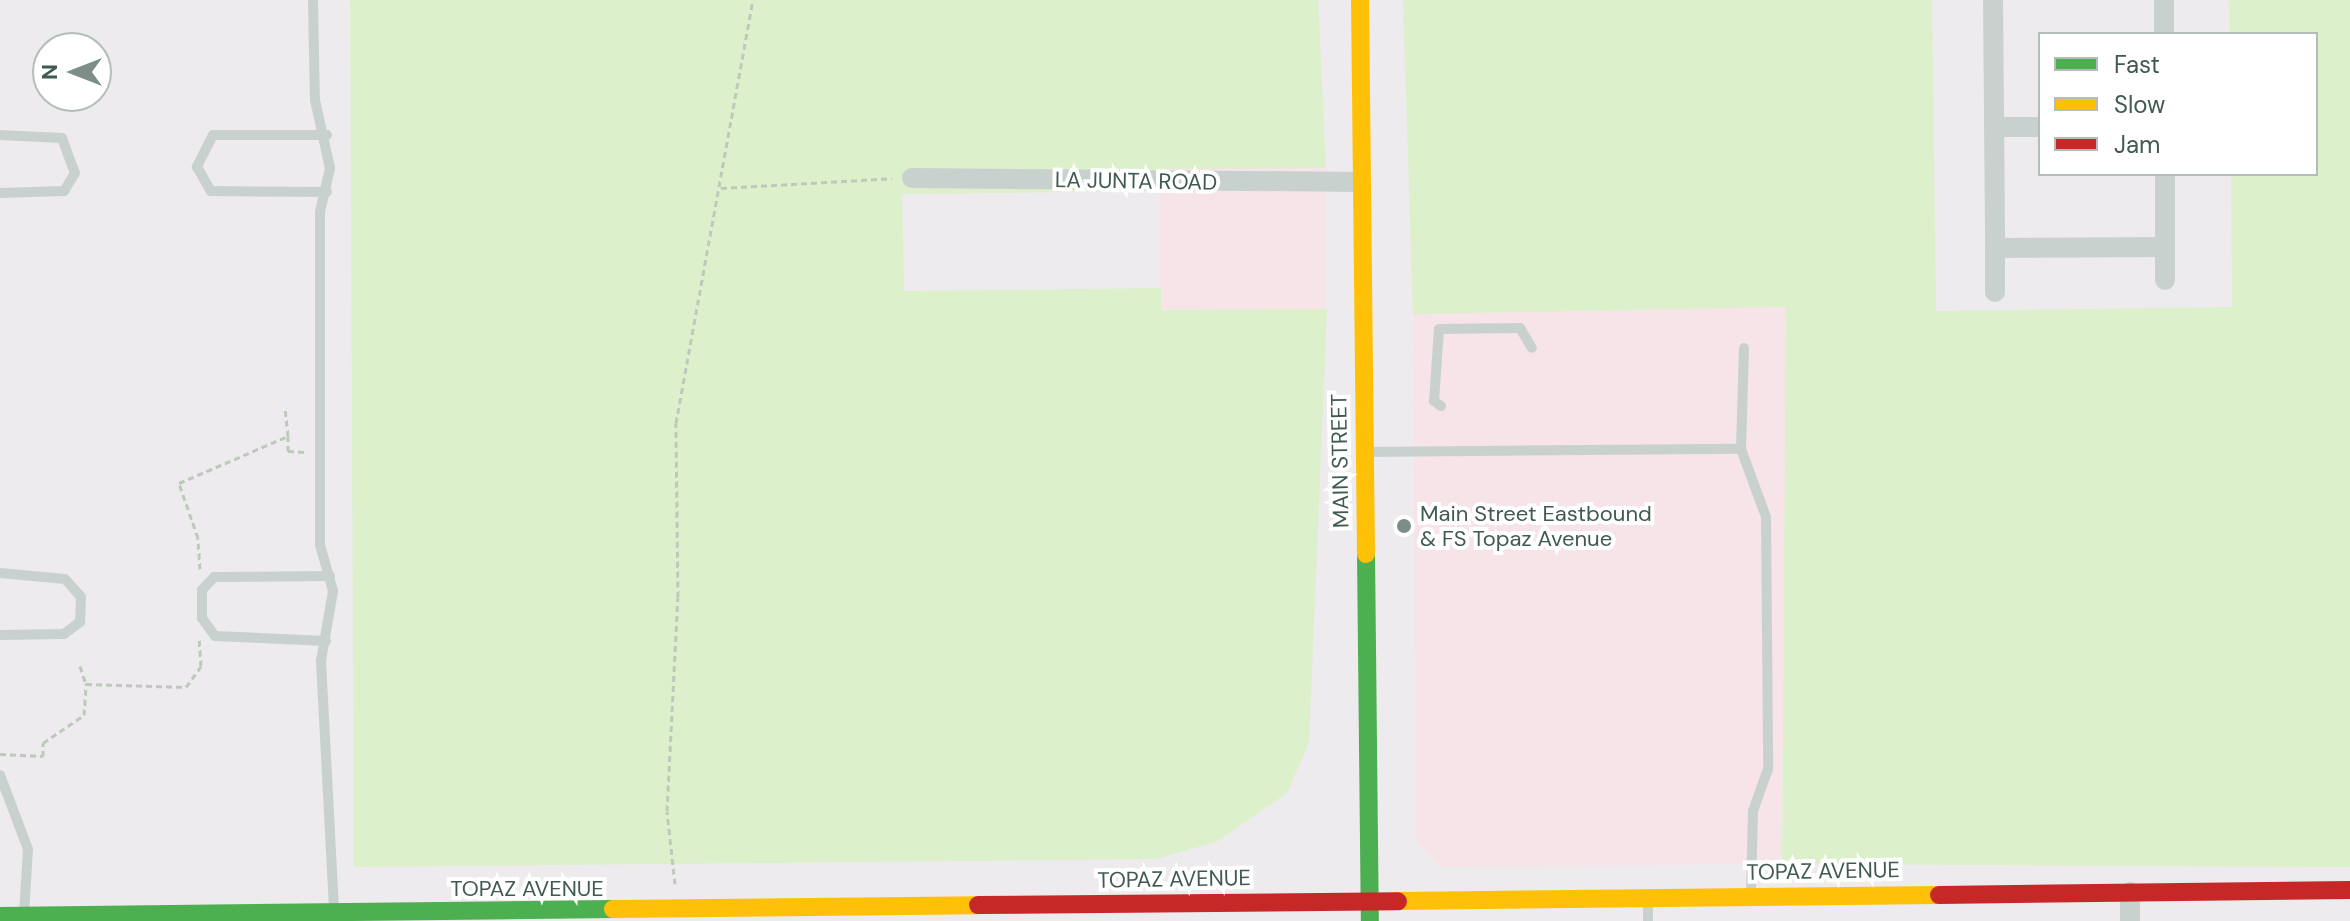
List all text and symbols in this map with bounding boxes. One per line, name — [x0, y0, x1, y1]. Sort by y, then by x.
north arrow — [32, 32, 112, 112]
legend — [2038, 32, 2318, 176]
text: Fast — [2114, 49, 2160, 80]
text: N — [35, 64, 64, 80]
text: Slow — [2114, 89, 2165, 120]
text: Jam — [2114, 129, 2160, 160]
street label: LA JUNTA ROAD — [1055, 166, 1217, 196]
street label: MAIN STREET — [1326, 394, 1354, 528]
place label: Main Street Eastbound & FS Topaz Avenue — [1420, 500, 1652, 552]
marker: Main Street Eastbound & FS Topaz Avenue — [1395, 517, 1413, 535]
street label: TOPAZ AVENUE — [1746, 856, 1900, 886]
street label: TOPAZ AVENUE — [1097, 864, 1251, 894]
street label: TOPAZ AVENUE — [450, 876, 604, 902]

